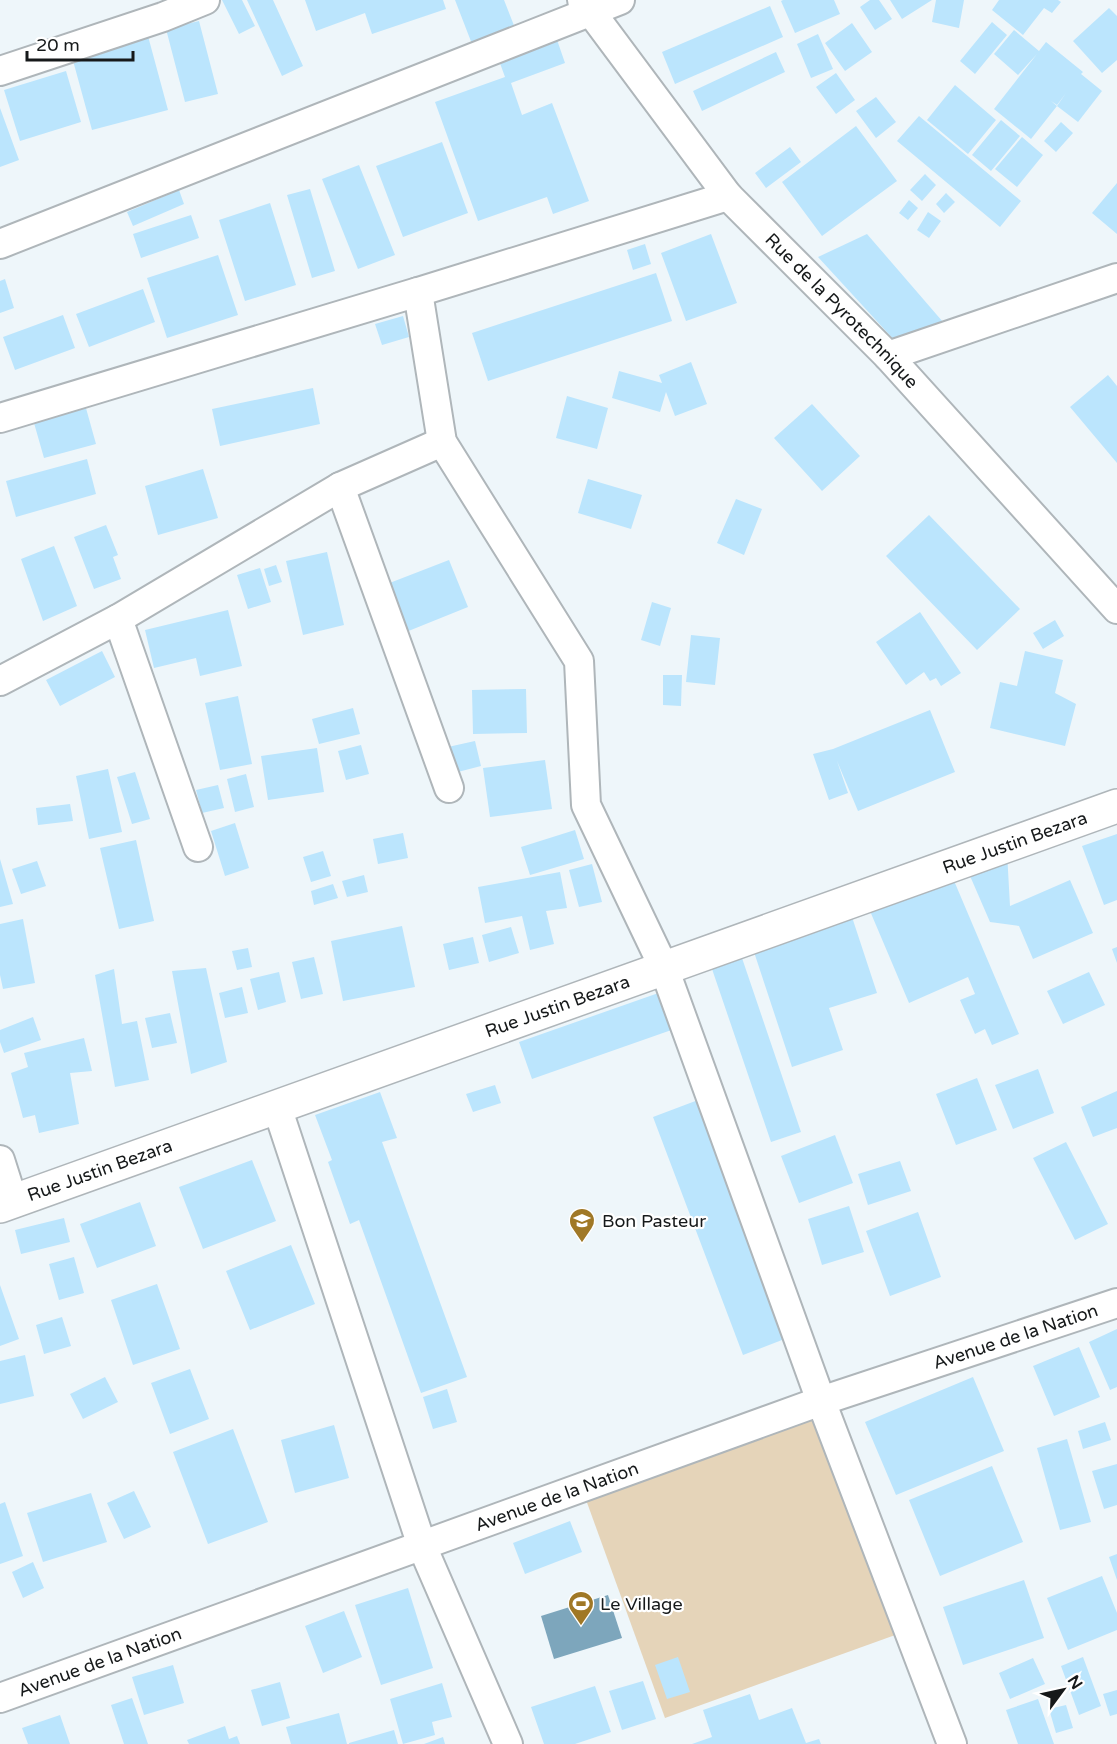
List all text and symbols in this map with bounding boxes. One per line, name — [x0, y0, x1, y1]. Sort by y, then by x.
scale bar — [27, 24, 134, 62]
text: 20 m — [36, 34, 80, 56]
street label: Rue de la Pyrotechnique — [761, 229, 923, 393]
street label: Rue Justin Bezara — [939, 807, 1090, 879]
street label: Rue Justin Bezara — [482, 970, 633, 1042]
street label: Rue Justin Bezara — [24, 1134, 175, 1206]
school or university icon: Bon Pasteur — [567, 1206, 597, 1244]
place label: Bon Pasteur — [602, 1210, 706, 1232]
street label: Avenue de la Nation — [930, 1299, 1101, 1374]
street label: Avenue de la Nation — [472, 1457, 641, 1536]
sports icon: Le Village — [566, 1589, 596, 1627]
place label: Le Village — [600, 1593, 683, 1615]
street label: Avenue de la Nation — [15, 1622, 184, 1702]
north arrow — [1033, 1660, 1093, 1720]
text: N — [1063, 1672, 1087, 1693]

